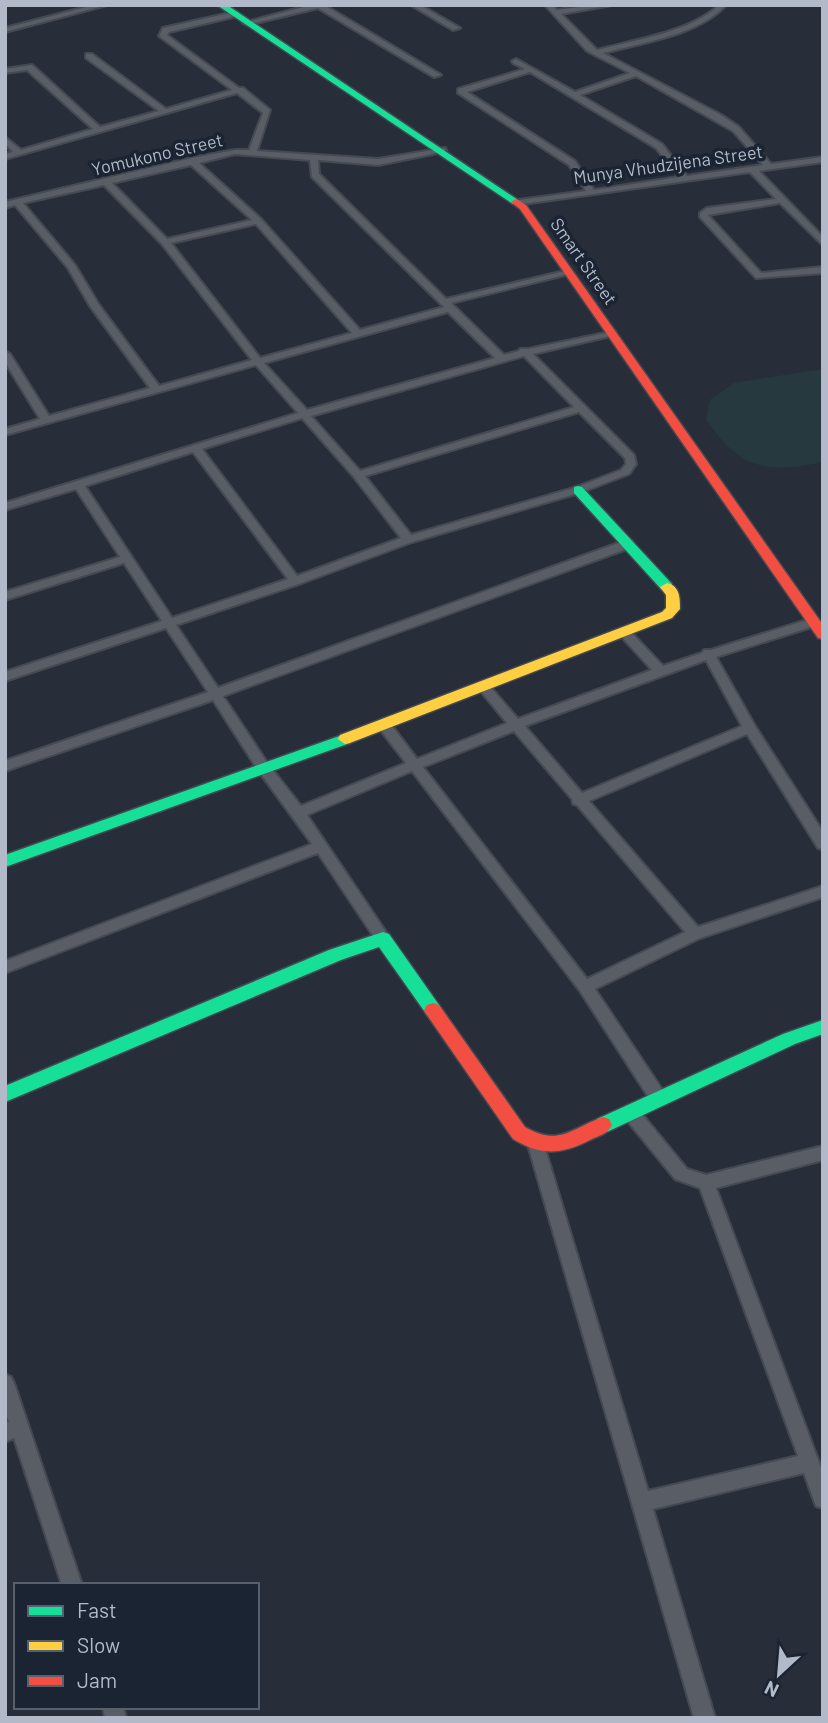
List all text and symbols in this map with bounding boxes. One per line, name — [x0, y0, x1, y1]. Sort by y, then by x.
street label: Yomukono Street — [89, 128, 225, 180]
street label: Munya Vhudzijena Street — [572, 140, 764, 188]
street label: Smart Street — [546, 213, 622, 309]
legend — [14, 1583, 259, 1709]
text: Fast — [77, 1597, 117, 1622]
text: Slow — [77, 1632, 120, 1657]
north arrow — [744, 1639, 814, 1709]
text: Jam — [77, 1667, 117, 1692]
text: N — [761, 1677, 782, 1703]

